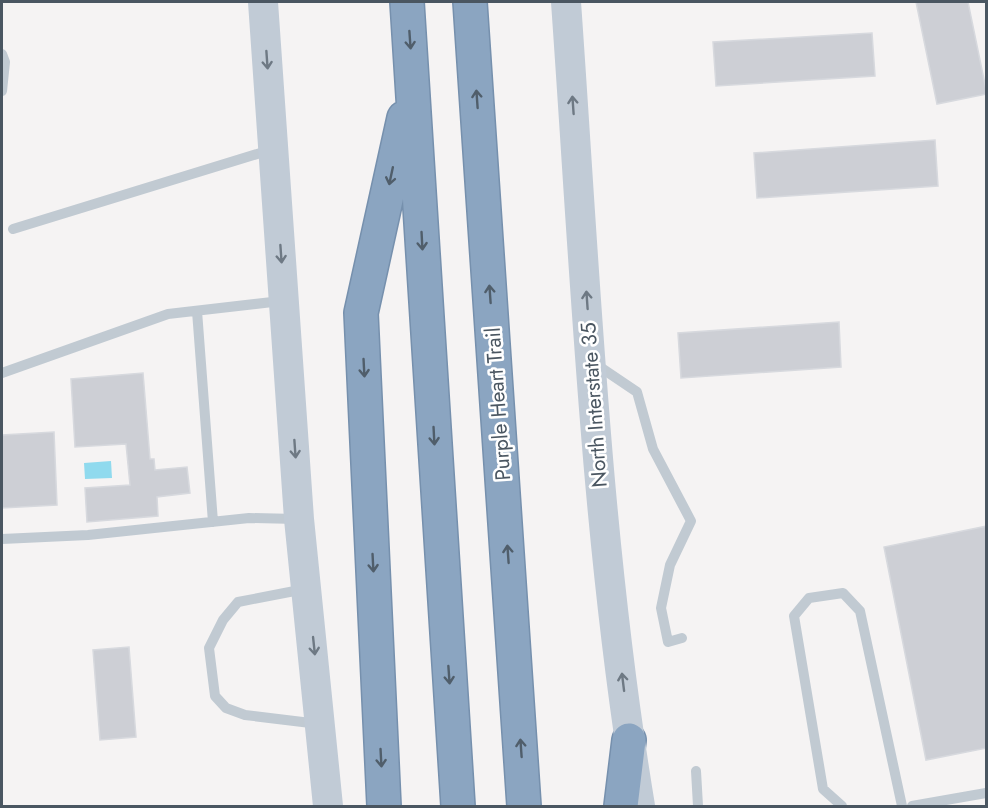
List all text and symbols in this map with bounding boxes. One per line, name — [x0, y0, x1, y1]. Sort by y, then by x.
one-way arrow — [405, 29, 416, 49]
one-way arrow — [262, 49, 273, 69]
one-way arrow — [471, 90, 482, 110]
one-way arrow — [568, 96, 579, 116]
one-way arrow — [385, 166, 396, 185]
one-way arrow — [417, 231, 428, 251]
one-way arrow — [276, 244, 287, 264]
one-way arrow — [484, 284, 495, 304]
one-way arrow — [581, 290, 592, 310]
street label: North Interstate 35 — [573, 321, 615, 489]
street label: Purple Heart Trail — [478, 326, 518, 482]
one-way arrow — [358, 357, 369, 377]
one-way arrow — [429, 425, 440, 445]
one-way arrow — [289, 438, 300, 458]
one-way arrow — [502, 544, 513, 564]
one-way arrow — [367, 552, 378, 572]
one-way arrow — [309, 636, 320, 655]
one-way arrow — [444, 664, 455, 684]
one-way arrow — [617, 673, 628, 693]
one-way arrow — [515, 739, 526, 759]
one-way arrow — [376, 747, 387, 767]

